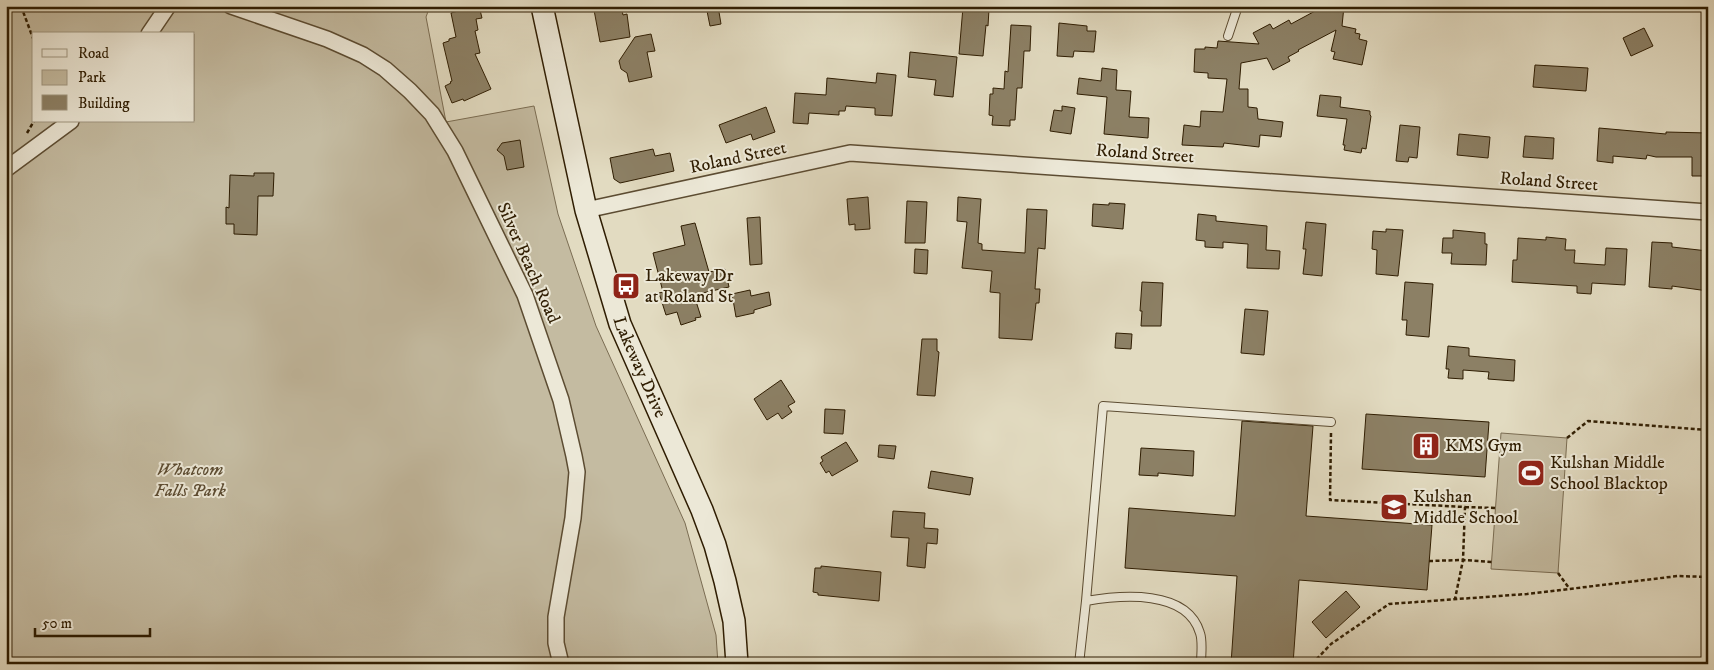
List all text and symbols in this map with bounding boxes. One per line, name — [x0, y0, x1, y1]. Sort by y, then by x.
legend — [32, 32, 195, 122]
text: Road — [78, 44, 110, 63]
text: Park — [78, 68, 107, 87]
text: Building — [78, 94, 130, 113]
street label: Roland Street — [688, 137, 789, 179]
street label: Roland Street — [1095, 140, 1195, 168]
street label: Roland Street — [1499, 168, 1599, 196]
street label: Silver Beach Road — [492, 199, 565, 327]
place label: Lakeway Dr at Roland St — [645, 265, 734, 308]
bus stop icon: Lakeway Dr at Roland St — [611, 271, 641, 301]
street label: Lakeway Drive — [607, 314, 671, 421]
building icon: KMS Gym — [1411, 431, 1441, 461]
place label: KMS Gym — [1445, 435, 1522, 457]
place label: Kulshan Middle School Blacktop — [1550, 452, 1668, 495]
sports icon: Kulshan Middle School Blacktop — [1516, 458, 1546, 488]
park label: Whatcom Falls Park — [154, 459, 226, 502]
place label: Kulshan Middle School — [1413, 486, 1519, 529]
school or university icon: Kulshan Middle School — [1379, 492, 1409, 522]
scale bar — [35, 605, 150, 637]
text: 50 m — [42, 614, 72, 633]

